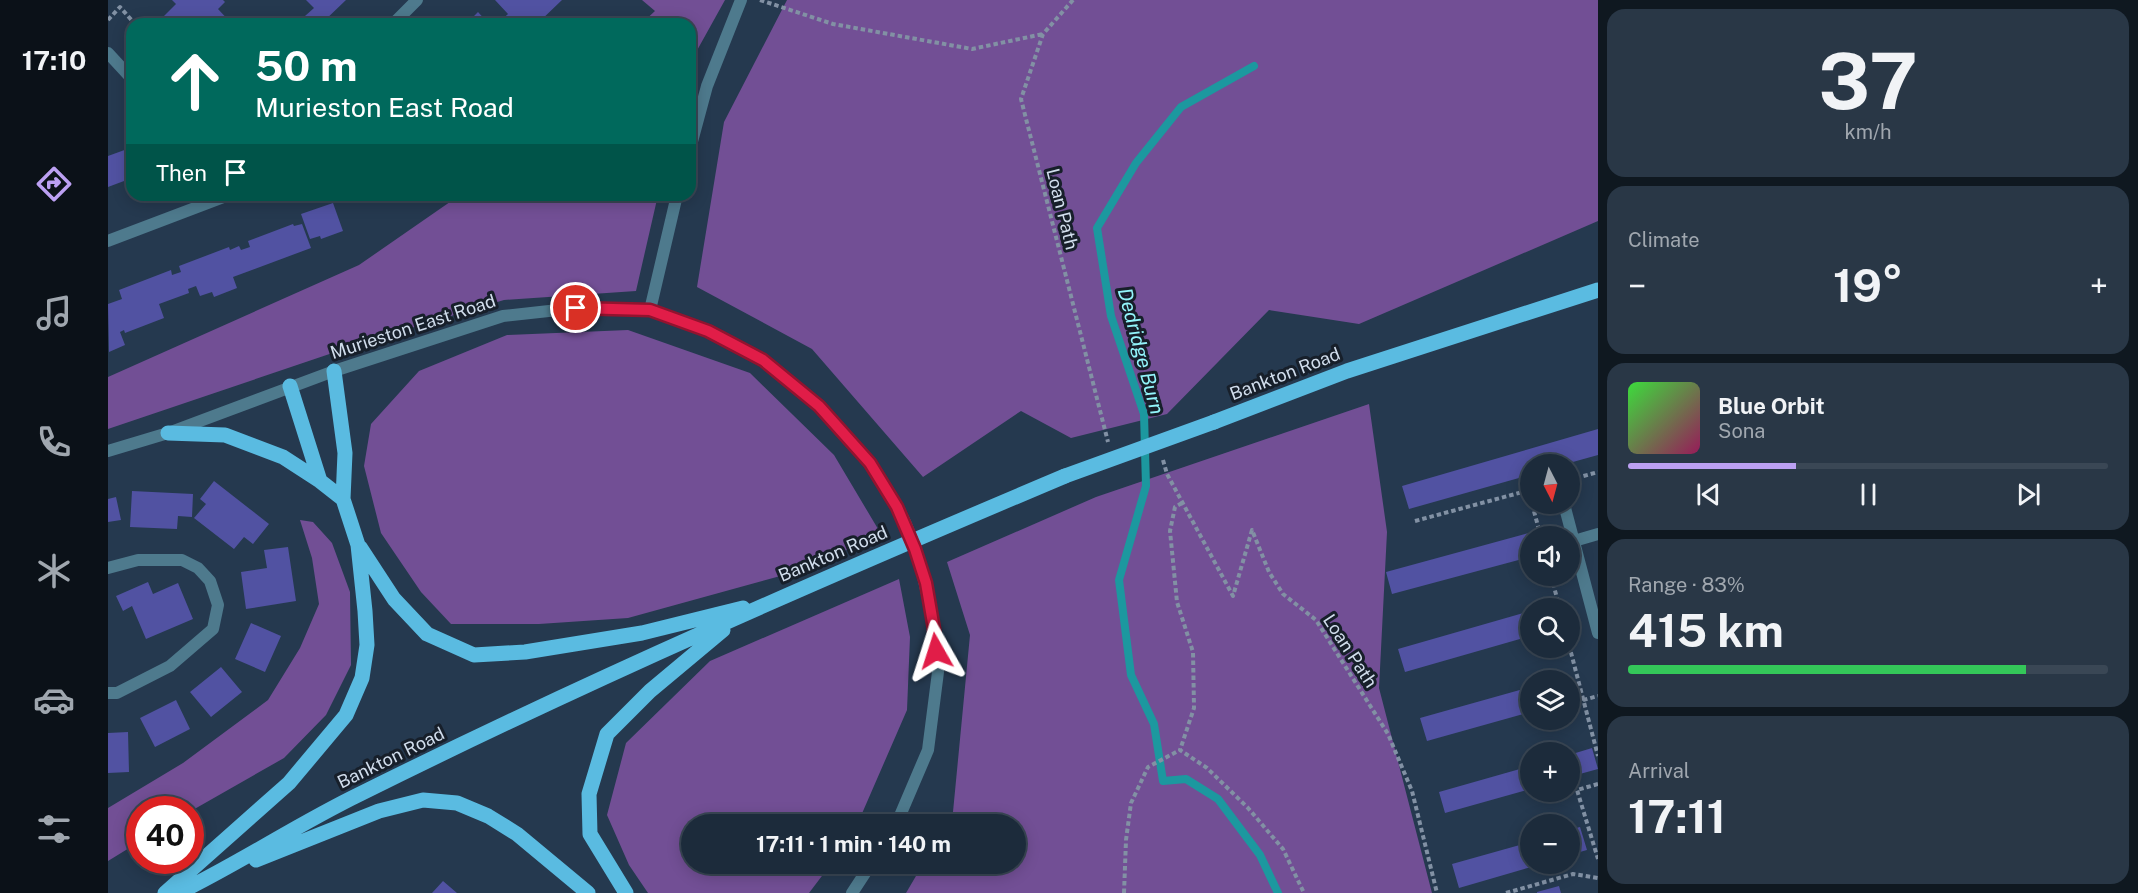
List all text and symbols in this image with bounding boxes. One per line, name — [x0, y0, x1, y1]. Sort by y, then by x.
text: 37 — [1818, 35, 1918, 127]
text: 50 m — [255, 41, 358, 90]
icon: ahead — [156, 42, 234, 120]
text: 17:10 — [22, 44, 86, 76]
text: Murieston East Road — [255, 91, 514, 123]
text: km/h — [1844, 120, 1892, 144]
icon: arrive — [219, 156, 252, 189]
text: Then — [156, 160, 207, 186]
icon: directions — [33, 163, 75, 205]
street label: Loan Path — [1042, 166, 1083, 252]
text: Climate — [1628, 228, 1700, 252]
text: 19° — [1833, 259, 1903, 312]
text: − — [1628, 267, 1646, 305]
text: + — [2090, 267, 2108, 305]
pin — [550, 282, 601, 333]
water label: Dedridge Burn — [1113, 285, 1169, 417]
street label: Murieston East Road — [328, 290, 498, 363]
icon: arrive — [559, 291, 592, 324]
icon: music — [33, 292, 75, 334]
street label: Bankton Road — [1227, 343, 1343, 404]
text: Blue Orbit — [1718, 393, 1825, 419]
text: Sona — [1718, 419, 1765, 443]
icon: phone — [33, 421, 75, 463]
north arrow — [1520, 454, 1580, 514]
map controls — [1520, 454, 1580, 874]
icon: previous — [1692, 478, 1725, 511]
icon: pause — [1852, 478, 1885, 511]
icon: next — [2012, 478, 2045, 511]
street label: Bankton Road — [775, 521, 891, 586]
button: sound — [1520, 526, 1580, 586]
icon: climate — [33, 550, 75, 592]
text: Range · 83% — [1628, 573, 1745, 597]
button: search — [1520, 598, 1580, 658]
text: 415 km — [1628, 604, 1784, 657]
street label: Loan Path — [1319, 610, 1382, 691]
position arrow — [904, 619, 968, 683]
button: layers — [1520, 670, 1580, 730]
icon: car — [33, 679, 75, 721]
street label: Bankton Road — [334, 723, 448, 793]
button: + — [1520, 742, 1580, 802]
text: Arrival — [1628, 759, 1690, 783]
text: 17:11 — [1628, 790, 1726, 843]
speed limit sign: 40 — [126, 796, 204, 874]
icon: filters — [33, 808, 75, 850]
button: − — [1520, 814, 1580, 874]
text: 17:11 · 1 min · 140 m — [756, 831, 951, 857]

